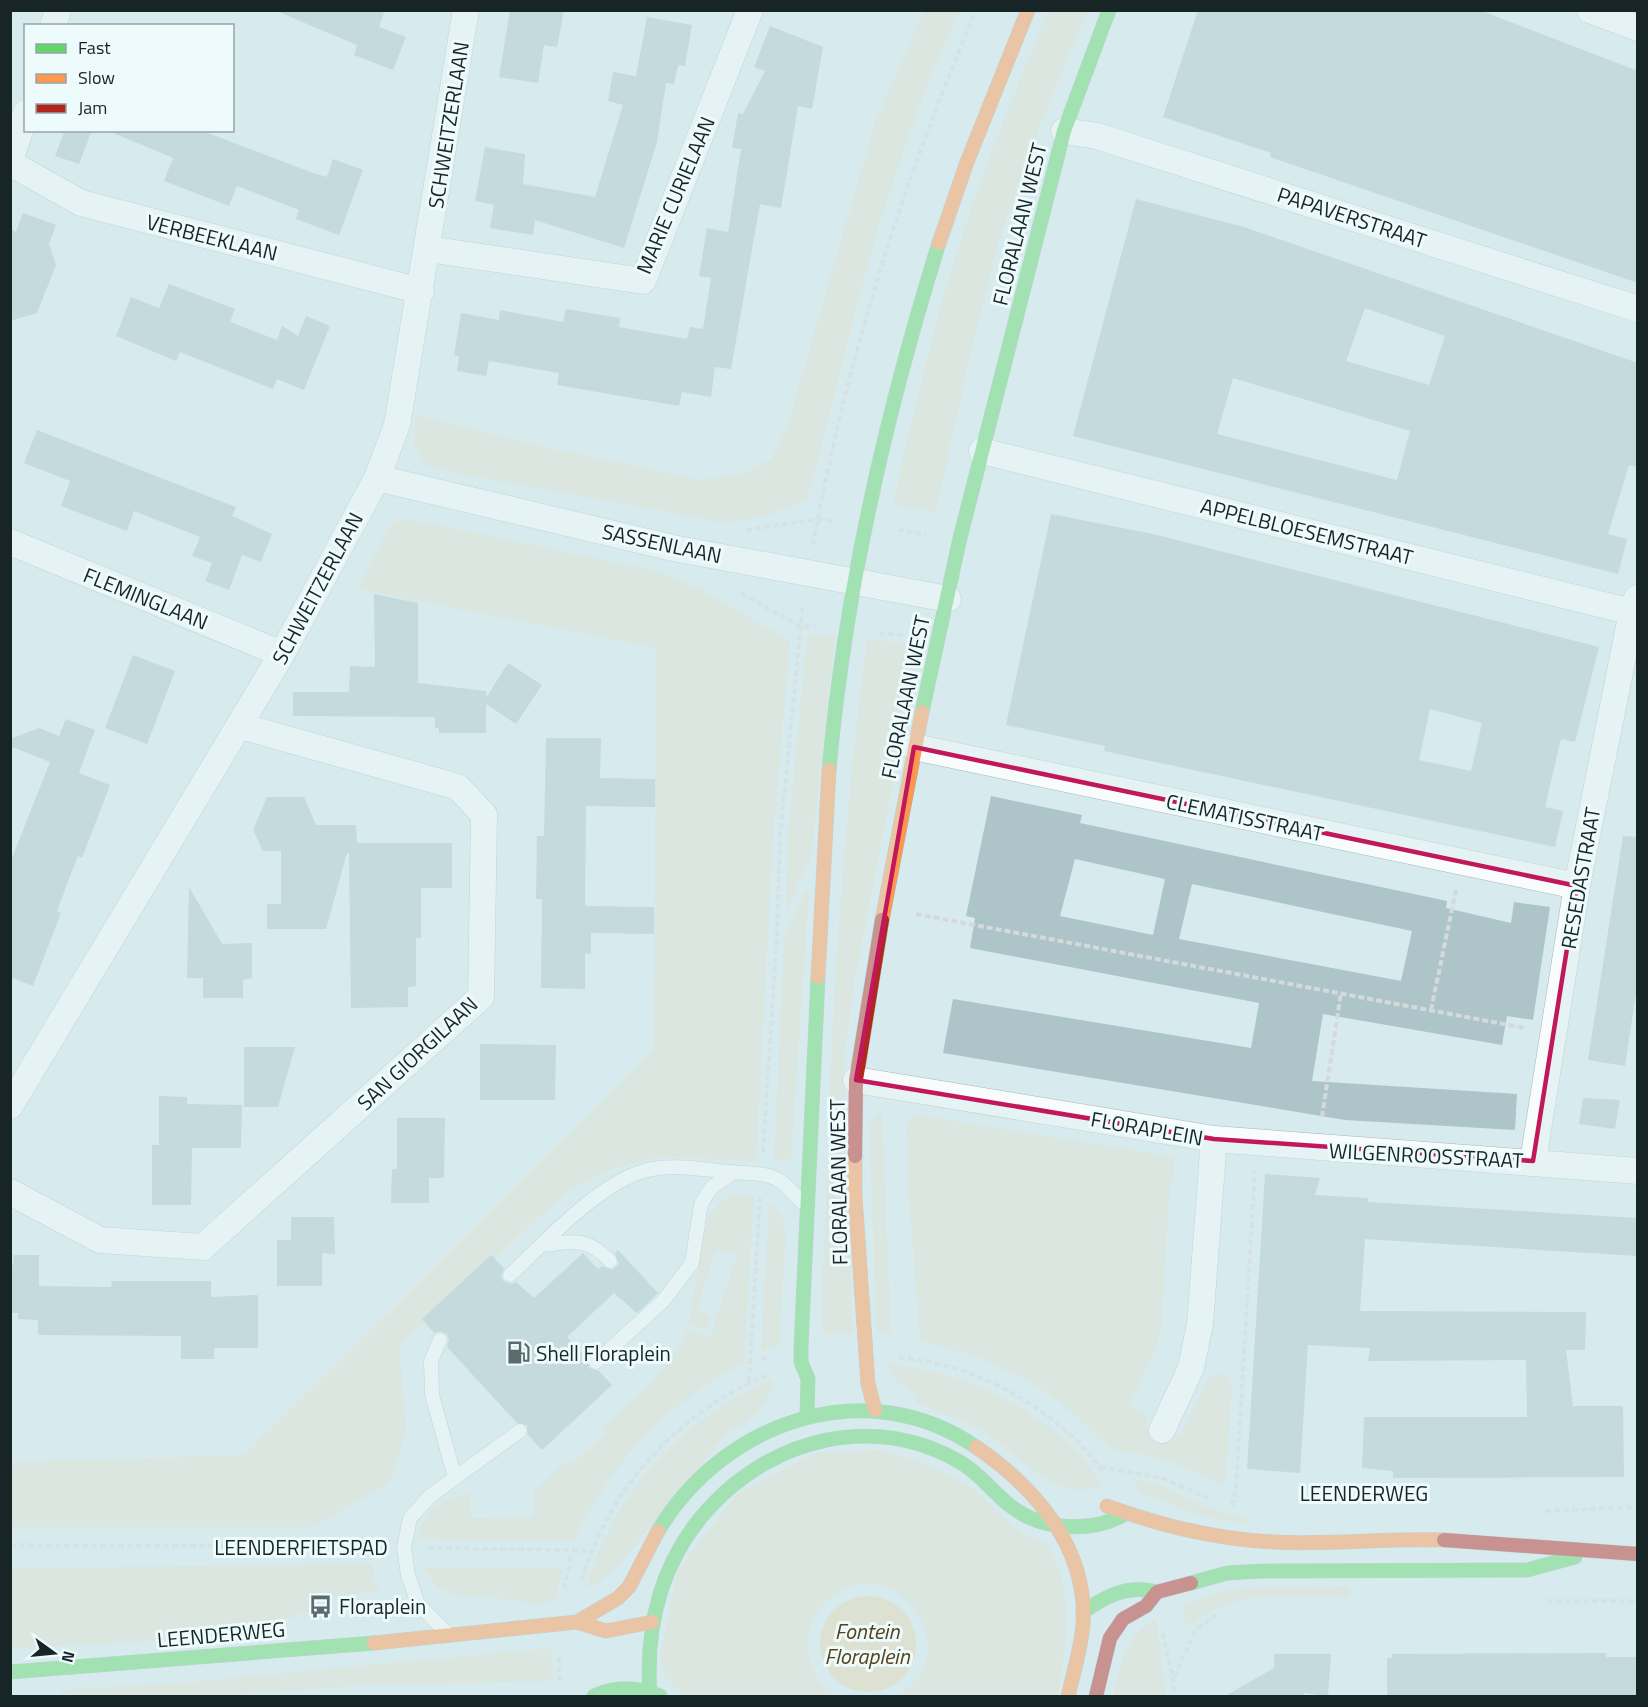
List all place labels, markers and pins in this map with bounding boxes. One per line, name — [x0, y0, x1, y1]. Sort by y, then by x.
place label: Shell Floraplein — [536, 1337, 671, 1369]
fuel station icon: Shell Floraplein — [505, 1340, 531, 1366]
place label: Floraplein — [339, 1590, 426, 1622]
bus stop icon: Floraplein — [308, 1593, 334, 1619]

